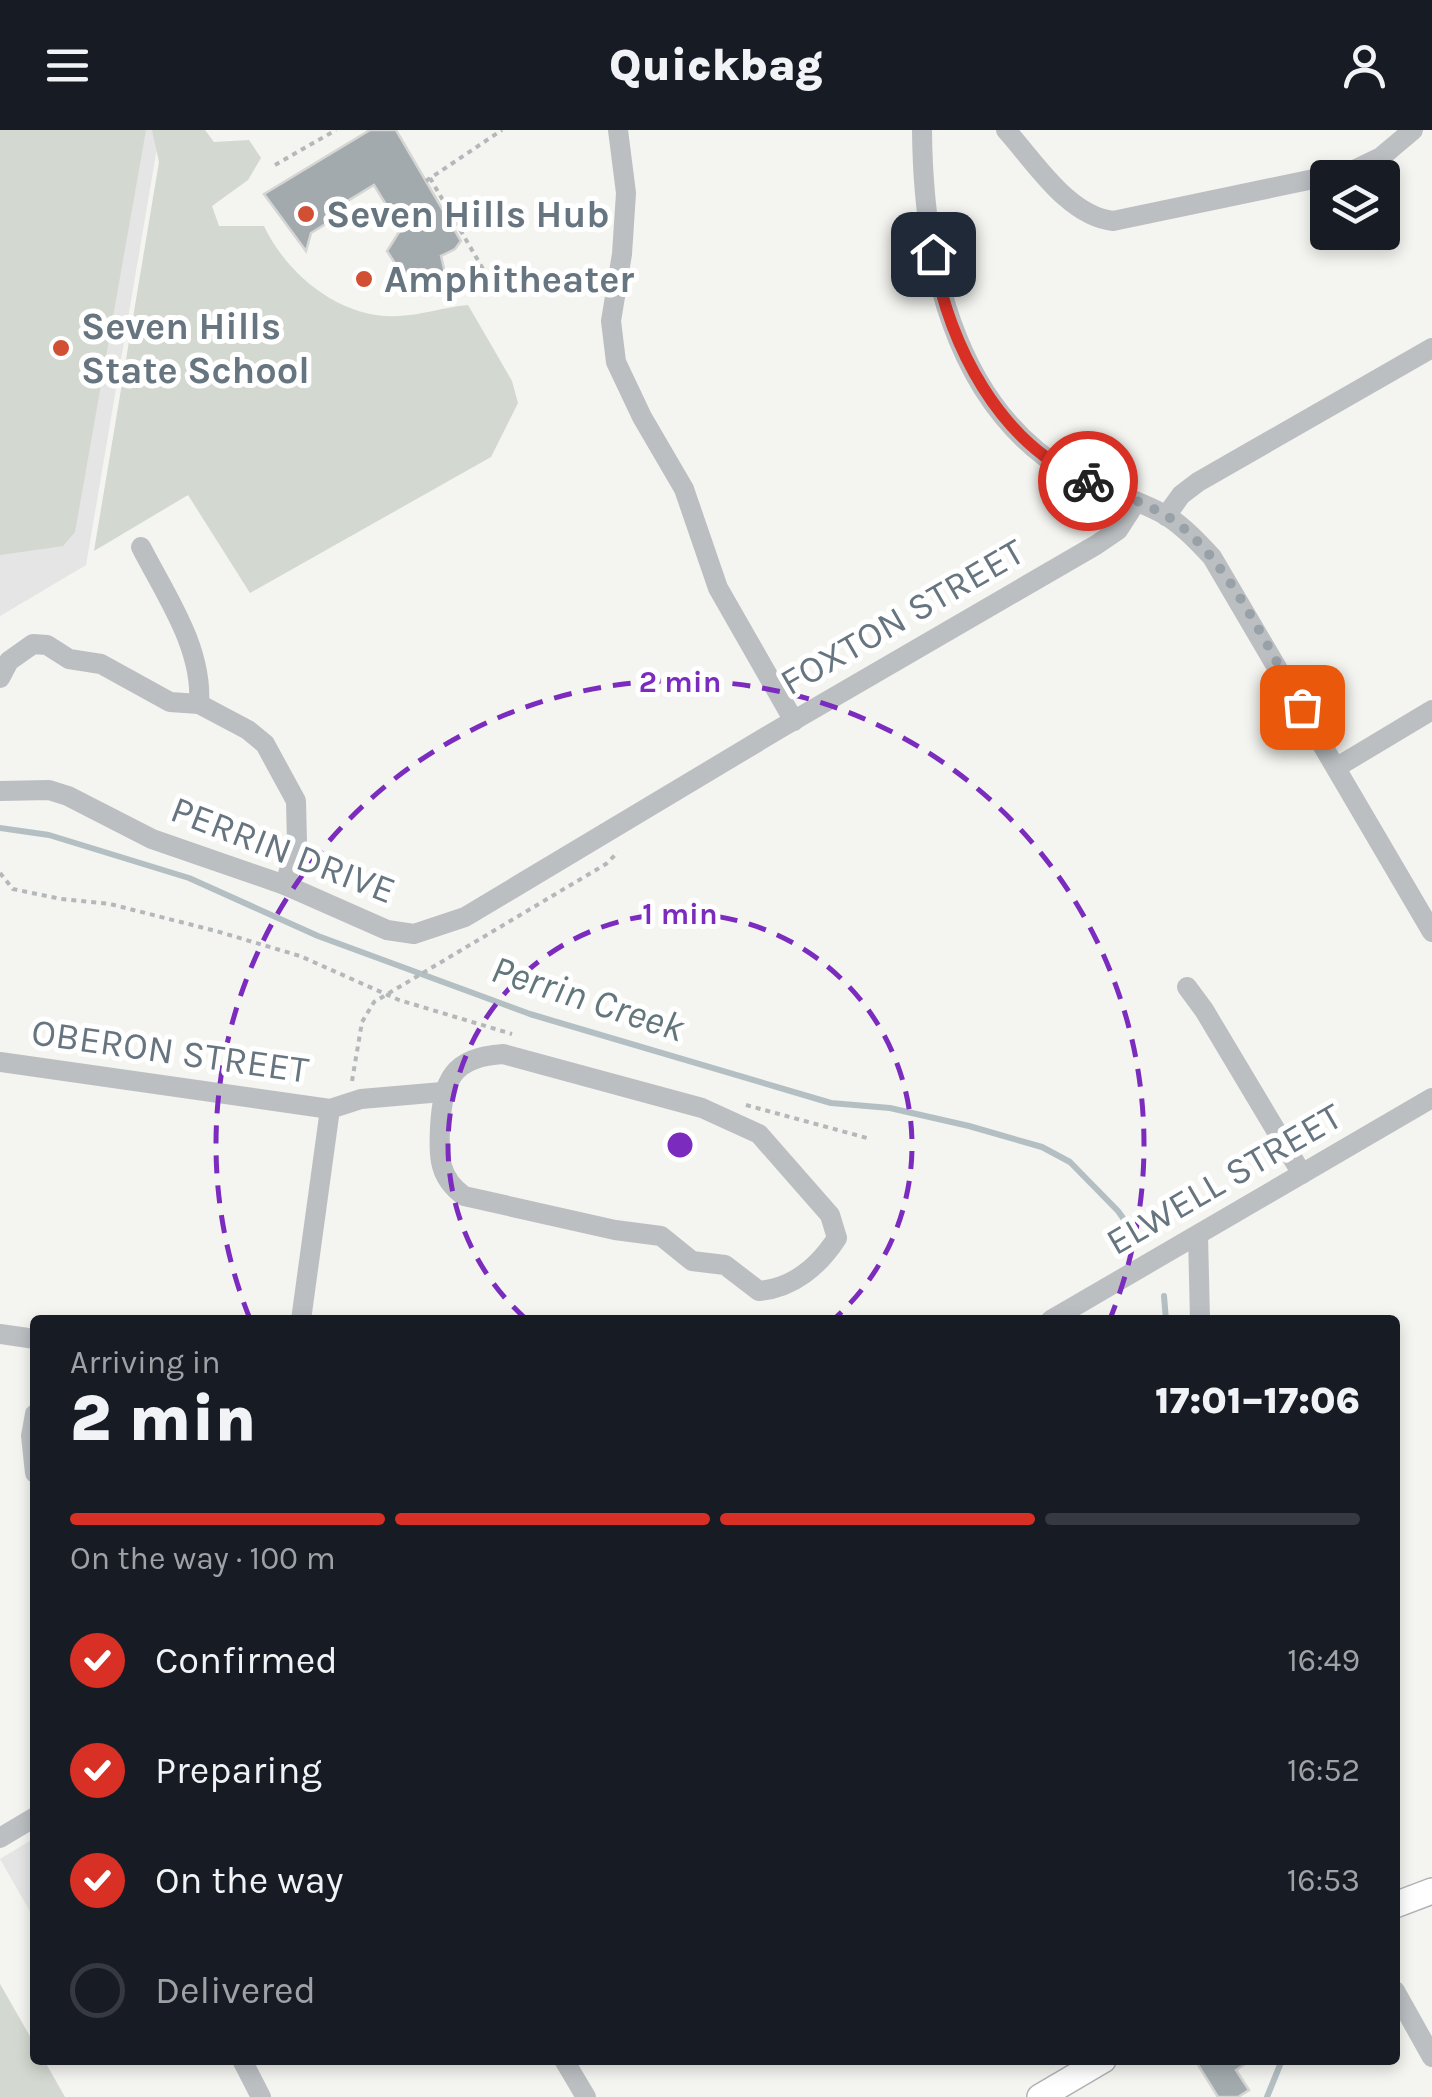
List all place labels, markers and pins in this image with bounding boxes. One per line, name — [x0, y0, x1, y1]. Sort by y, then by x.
place label: Seven Hills Hub — [326, 192, 610, 237]
marker: Seven Hills Hub — [295, 203, 317, 225]
pin — [891, 212, 976, 297]
place label: Amphitheater — [384, 257, 634, 302]
marker: Amphitheater — [353, 268, 375, 290]
place label: Seven Hills State School — [81, 304, 310, 393]
marker: Seven Hills State School — [50, 337, 72, 359]
pin — [1260, 665, 1345, 750]
centre of rings — [662, 1127, 698, 1163]

